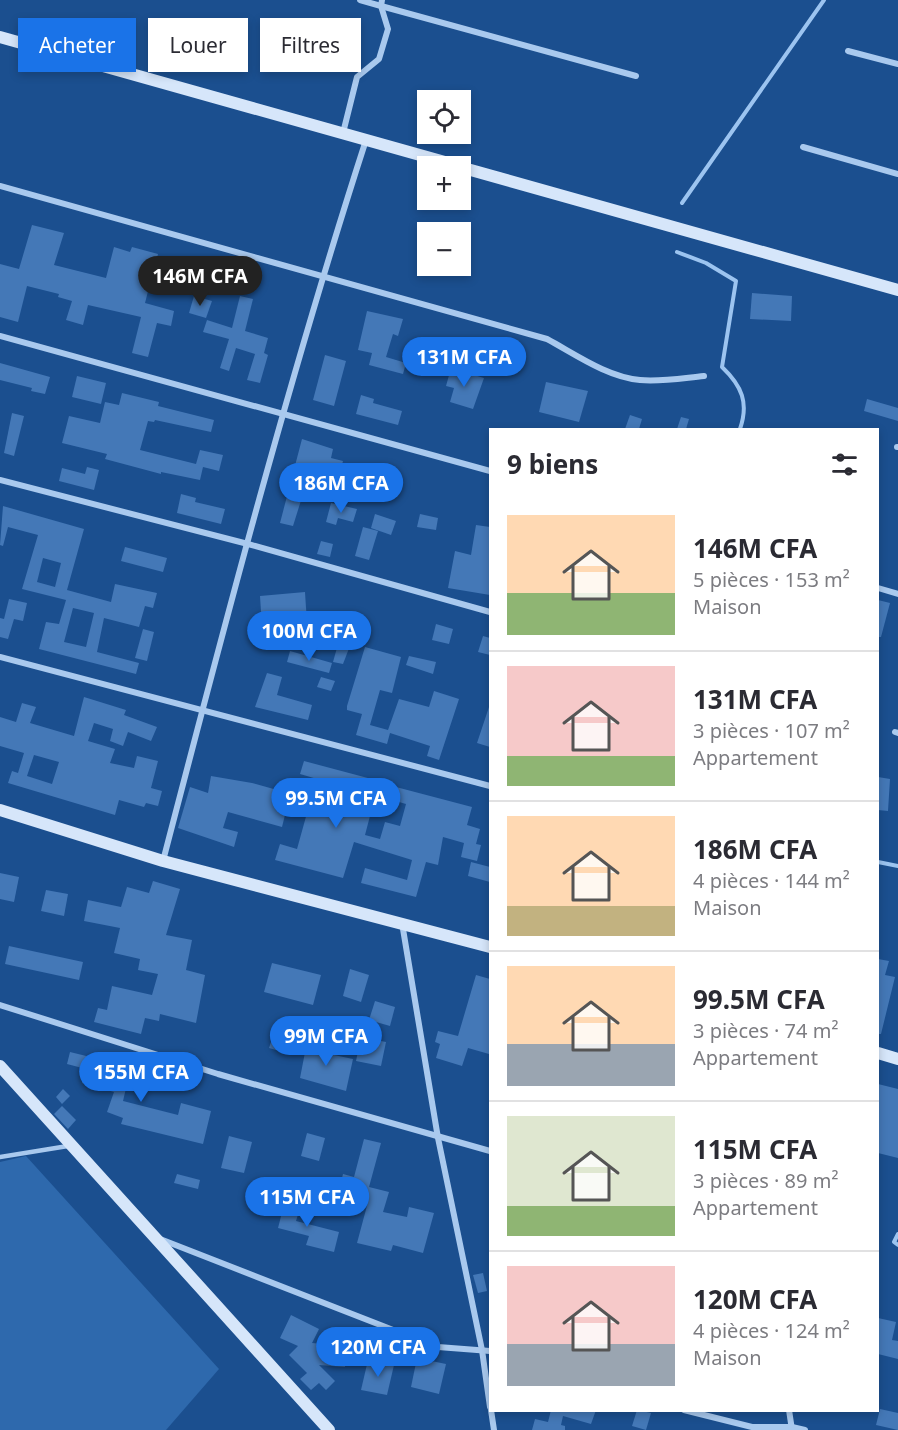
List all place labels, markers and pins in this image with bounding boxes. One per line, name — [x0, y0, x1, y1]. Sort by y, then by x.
pin: 146M CFA — [138, 256, 262, 307]
pin: 131M CFA — [402, 337, 526, 388]
pin: 186M CFA — [279, 463, 403, 514]
pin: 100M CFA — [247, 611, 371, 662]
pin: 99.5M CFA — [267, 778, 405, 829]
pin: 99M CFA — [271, 1016, 381, 1067]
pin: 155M CFA — [79, 1052, 203, 1103]
pin: 115M CFA — [245, 1177, 369, 1228]
pin: 120M CFA — [316, 1327, 440, 1378]

